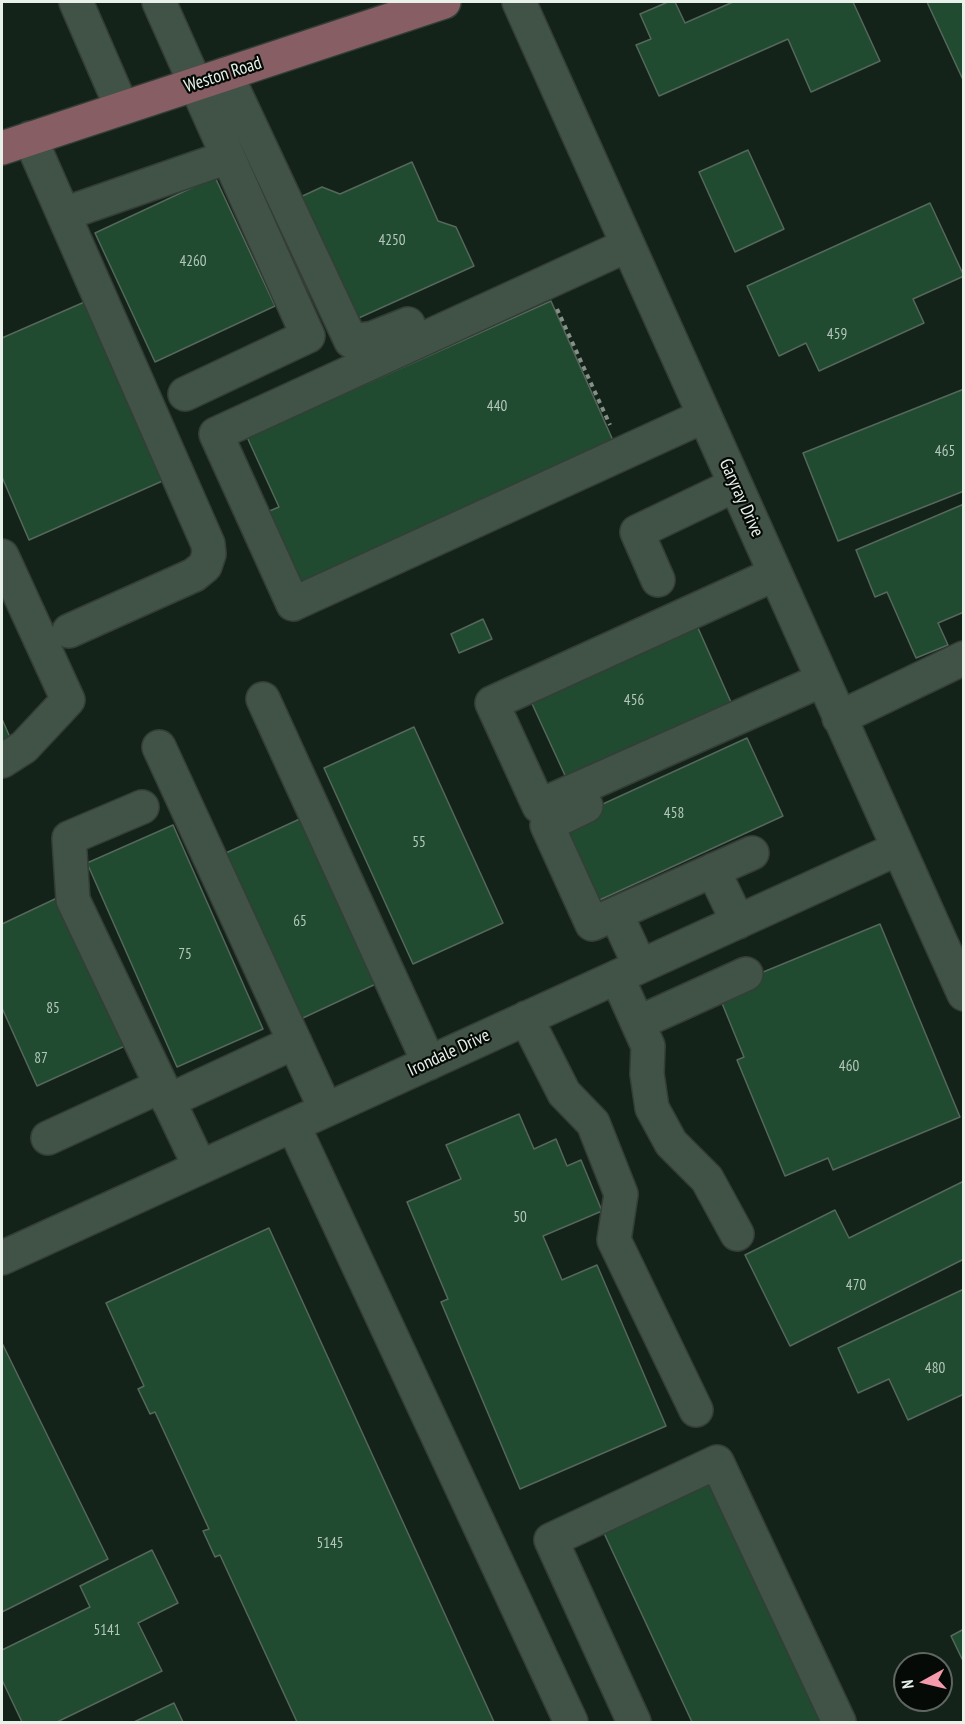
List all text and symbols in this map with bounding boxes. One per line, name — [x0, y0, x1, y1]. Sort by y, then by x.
street label: Weston Road — [182, 52, 264, 98]
house number: 4250 — [379, 232, 405, 250]
house number: 4260 — [180, 253, 206, 271]
house number: 459 — [827, 326, 847, 344]
house number: 440 — [487, 398, 507, 416]
house number: 465 — [935, 443, 955, 461]
street label: Garyray Drive — [714, 456, 768, 540]
house number: 456 — [624, 692, 644, 710]
house number: 458 — [664, 805, 684, 823]
house number: 55 — [412, 834, 426, 852]
house number: 65 — [293, 913, 307, 931]
house number: 75 — [178, 946, 192, 964]
house number: 85 — [46, 1000, 60, 1018]
street label: Irondale Drive — [405, 1025, 493, 1081]
house number: 87 — [34, 1050, 48, 1068]
house number: 460 — [839, 1058, 859, 1076]
house number: 50 — [513, 1209, 527, 1227]
house number: 470 — [846, 1277, 866, 1295]
house number: 480 — [925, 1360, 945, 1378]
house number: 5145 — [317, 1535, 343, 1553]
house number: 5141 — [94, 1622, 120, 1640]
north arrow — [893, 1652, 953, 1712]
text: N — [897, 1679, 918, 1690]

